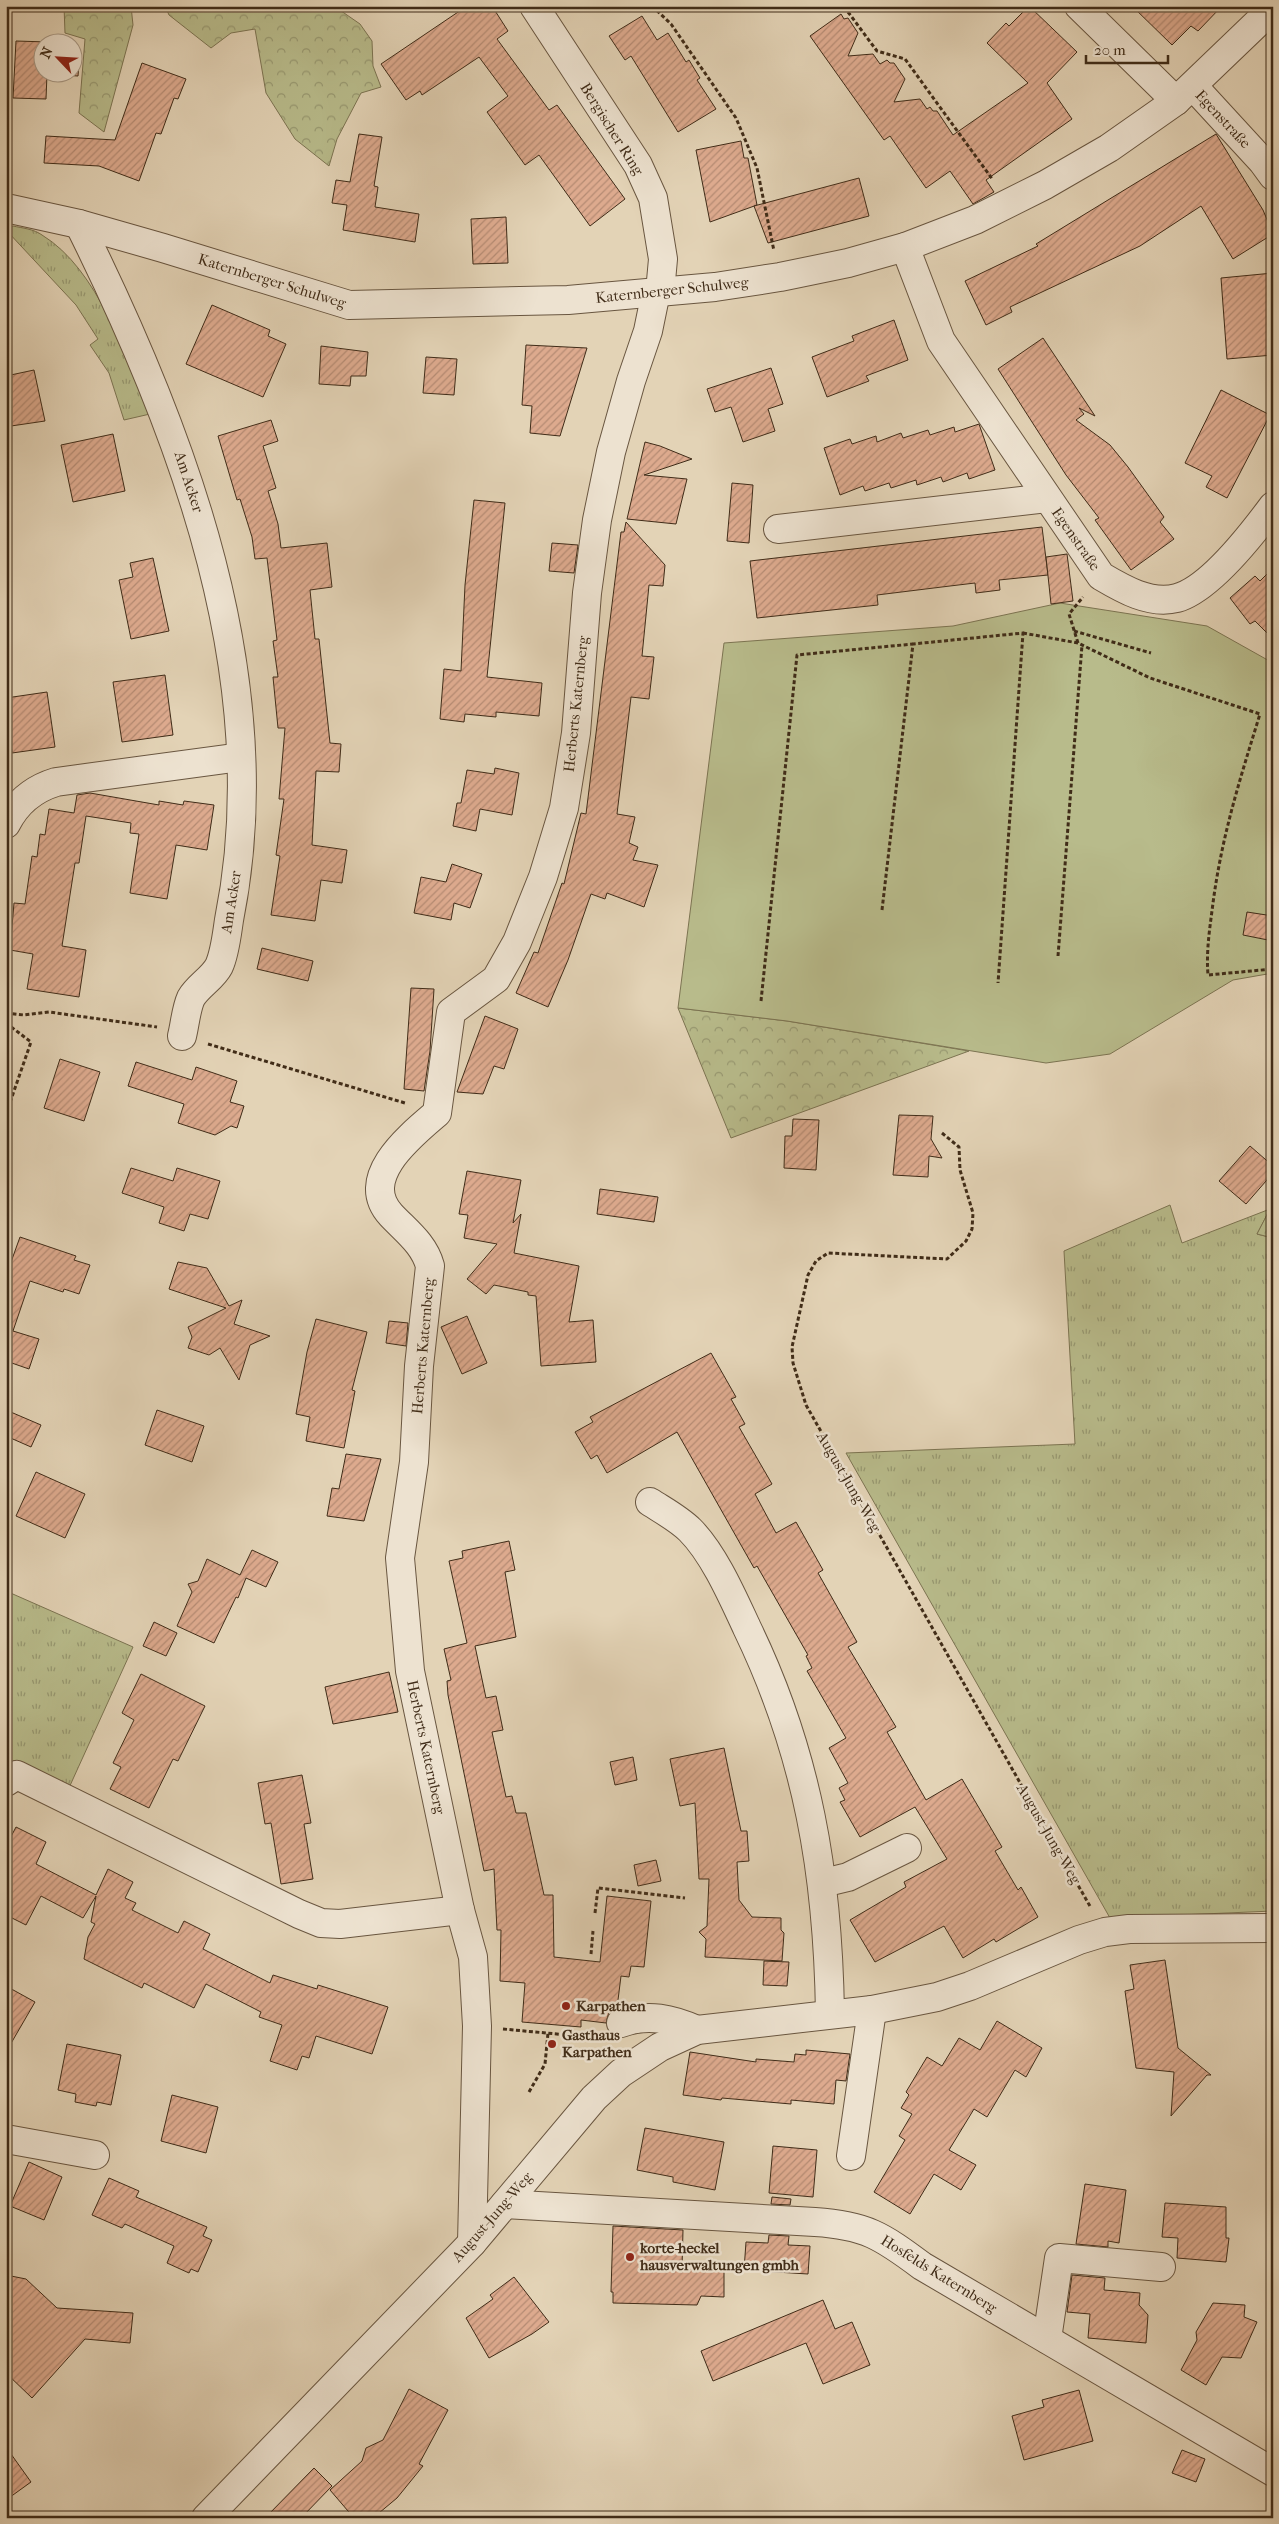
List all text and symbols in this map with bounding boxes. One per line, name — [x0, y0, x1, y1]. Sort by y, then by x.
north arrow — [32, 32, 82, 82]
scale bar — [1086, 32, 1169, 64]
text: 20 m — [1094, 41, 1126, 59]
text: N — [37, 44, 57, 61]
street label: Bergischer Ring — [576, 79, 648, 179]
street label: Egenstraße — [1191, 86, 1255, 152]
street label: Katernberger Schulweg — [196, 250, 349, 312]
street label: Katernberger Schulweg — [595, 273, 750, 307]
street label: Am Acker — [170, 448, 207, 515]
street label: Egenstraße — [1048, 504, 1105, 575]
street label: Herberts Katernberg — [560, 634, 592, 773]
street label: Am Acker — [217, 869, 245, 936]
street label: Herberts Katernberg — [408, 1276, 438, 1415]
street label: August-Jung-Weg — [812, 1428, 886, 1536]
street label: Herberts Katernberg — [403, 1678, 449, 1817]
street label: August-Jung-Weg — [1012, 1780, 1086, 1888]
place label: Karpathen — [576, 1997, 646, 2015]
marker: Karpathen — [560, 2000, 572, 2012]
place label: Gasthaus Karpathen — [562, 2026, 632, 2061]
marker: Gasthaus Karpathen — [546, 2038, 558, 2050]
street label: August-Jung-Weg — [447, 2168, 537, 2266]
street label: Hosfelds Katernberg — [878, 2231, 1001, 2317]
place label: korte-heckel hausverwaltungen gmbh — [639, 2239, 800, 2274]
marker: korte-heckel hausverwaltungen gmbh — [624, 2251, 636, 2263]

